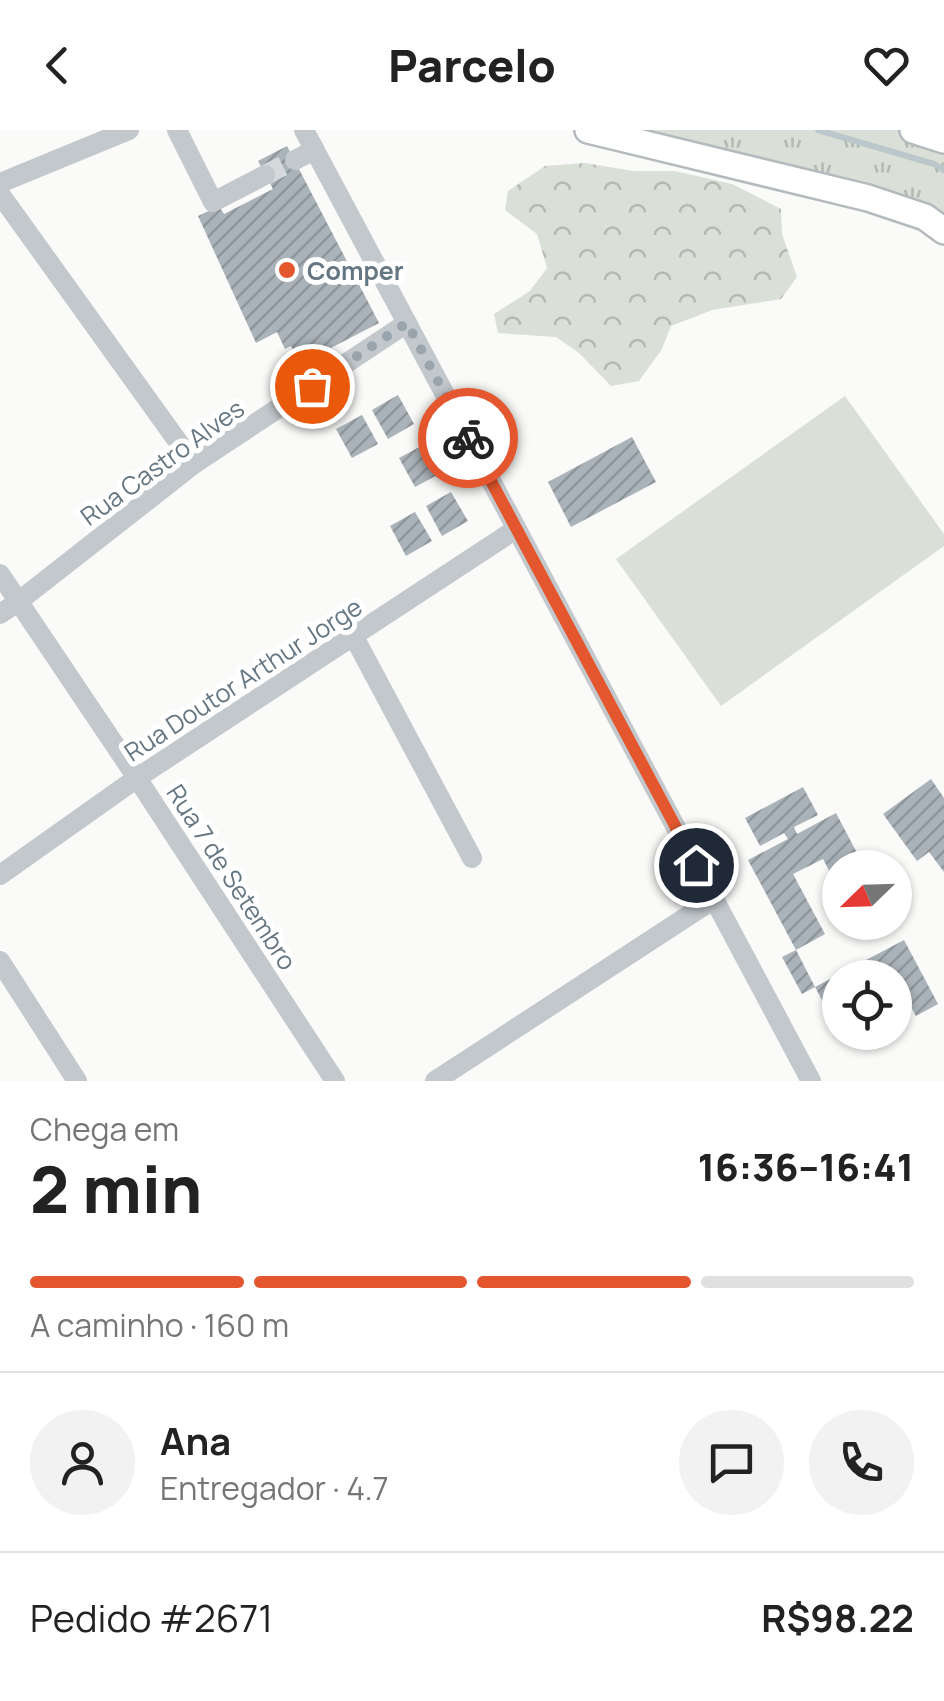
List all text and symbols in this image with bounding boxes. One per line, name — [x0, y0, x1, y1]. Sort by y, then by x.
text: Parcelo — [388, 34, 556, 96]
icon: back — [30, 38, 85, 93]
icon: heart — [859, 38, 914, 93]
place label: Comper — [307, 253, 404, 288]
marker: Comper — [276, 259, 298, 281]
pin — [270, 344, 355, 429]
icon: bag — [285, 359, 340, 414]
courier — [418, 388, 518, 488]
street label: Rua Castro Alves — [73, 391, 251, 533]
icon: bike — [441, 411, 496, 466]
street label: Rua Doutor Arthur Jorge — [117, 589, 369, 769]
street label: Rua 7 de Setembro — [159, 777, 305, 977]
pin — [654, 823, 739, 908]
icon: home — [669, 838, 724, 893]
north arrow — [822, 850, 912, 940]
map controls — [822, 850, 912, 1050]
button: locate — [822, 960, 912, 1050]
text: Chega em — [30, 1107, 179, 1151]
text: 16:36–16:41 — [698, 1140, 914, 1192]
text: 2 min — [30, 1144, 202, 1233]
text: A caminho · 160 m — [30, 1303, 289, 1347]
button: person — [30, 1410, 135, 1515]
button: chat — [679, 1410, 784, 1515]
button: phone — [809, 1410, 914, 1515]
text: Ana — [160, 1414, 231, 1466]
text: Entregador · 4.7 — [160, 1466, 389, 1510]
text: Pedido #2671 — [30, 1591, 273, 1643]
text: R$98.22 — [761, 1591, 914, 1643]

